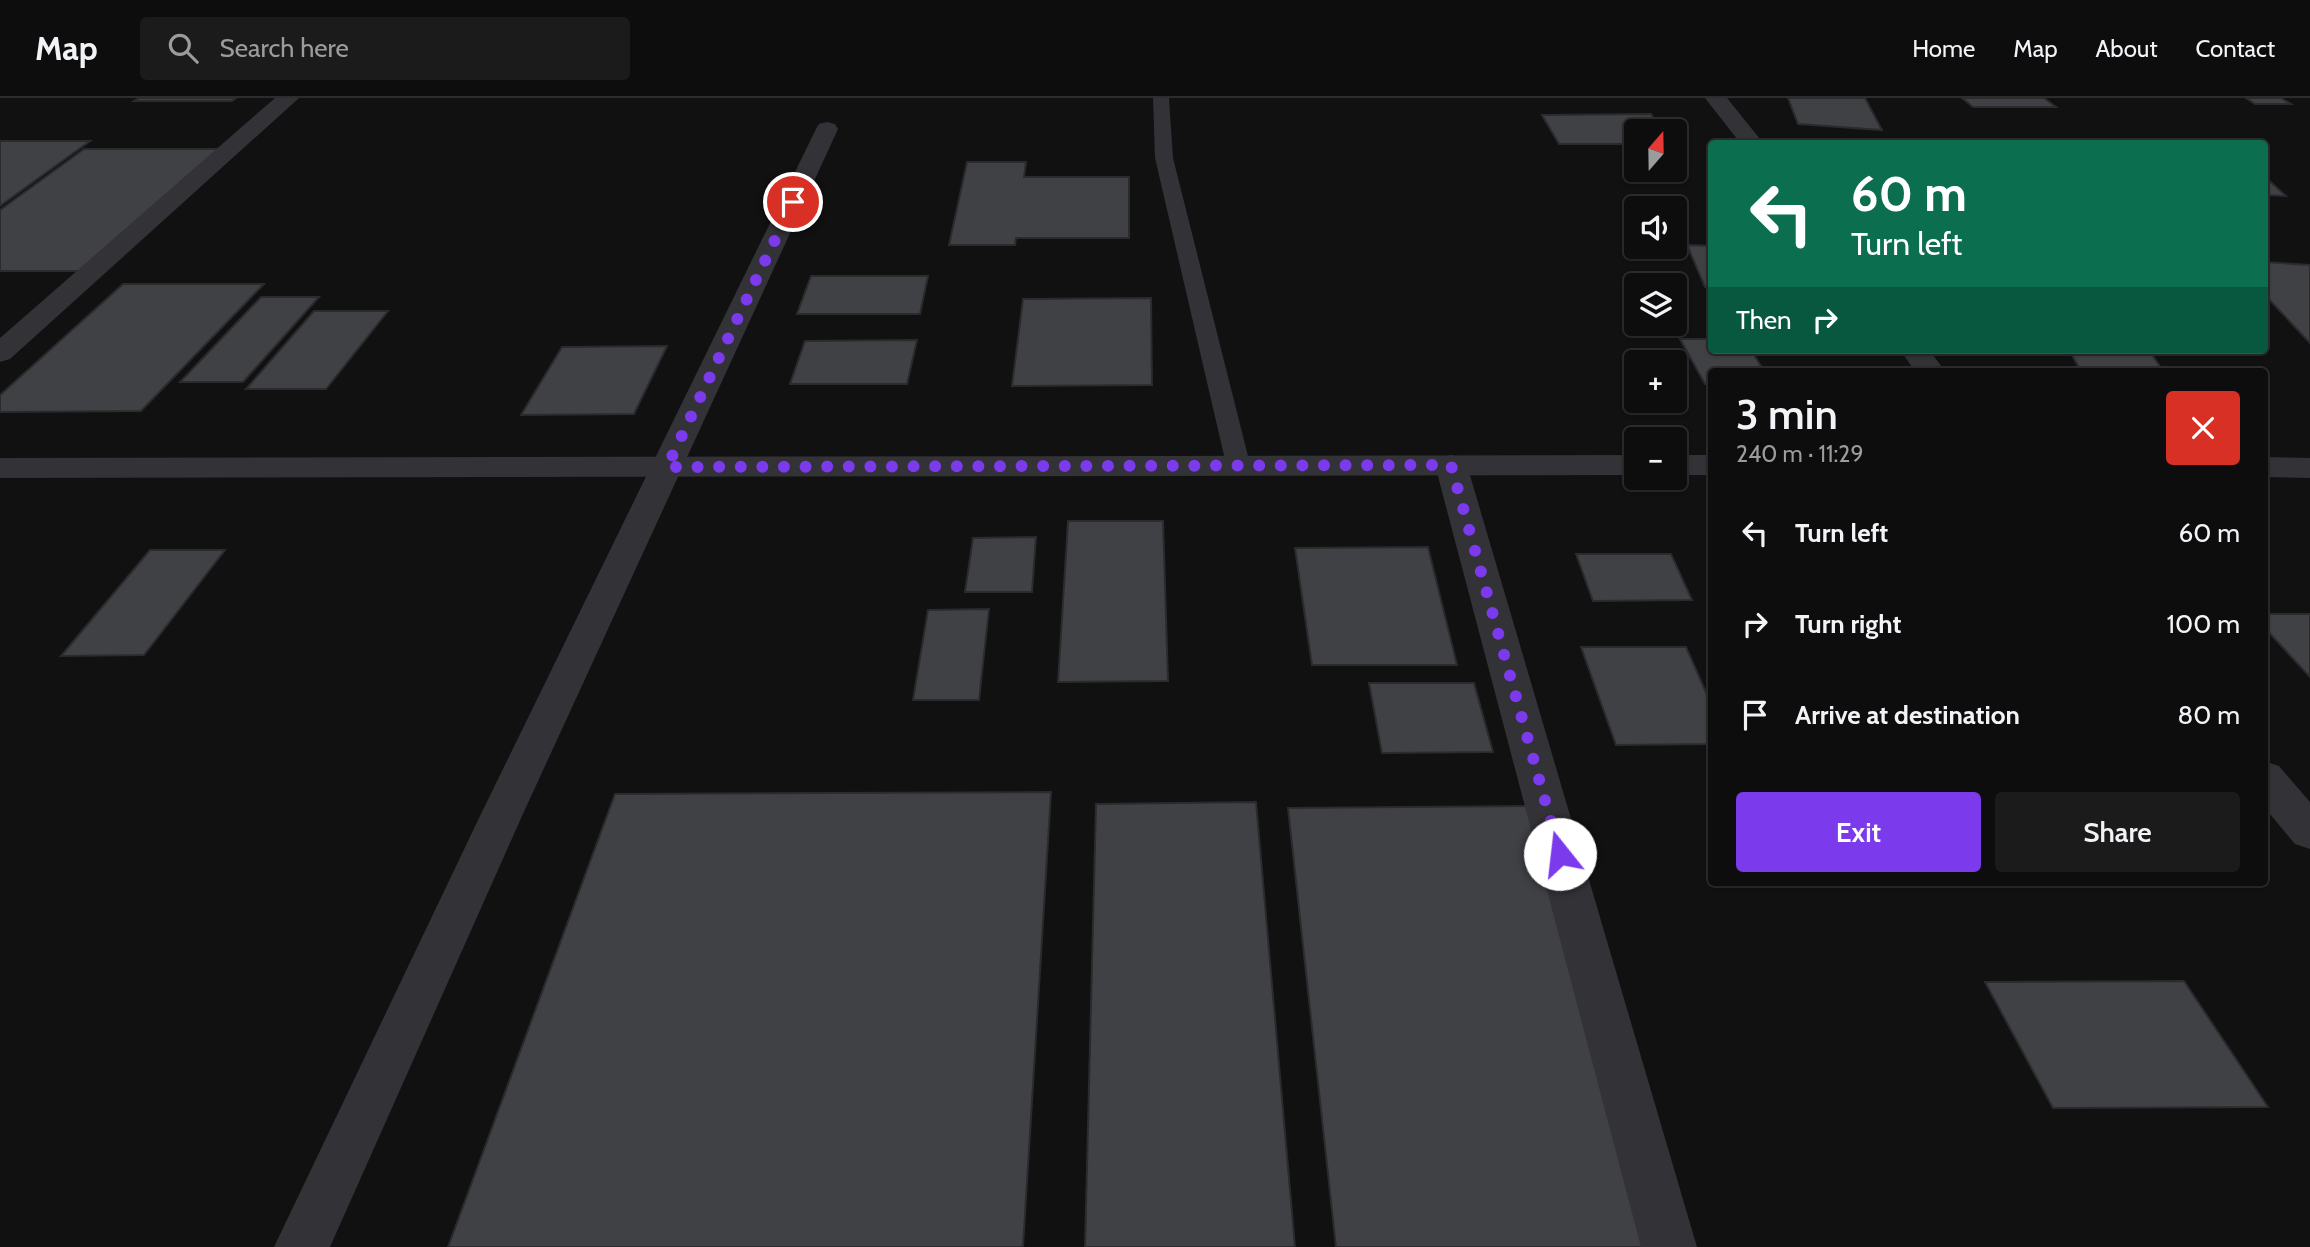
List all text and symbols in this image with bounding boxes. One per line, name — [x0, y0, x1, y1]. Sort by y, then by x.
search box — [140, 17, 630, 80]
text: Map — [35, 28, 98, 68]
icon: search — [164, 29, 202, 67]
text: Search here — [220, 32, 349, 64]
text: Home — [1912, 34, 1975, 63]
text: Map — [2013, 34, 2058, 63]
text: About — [2096, 34, 2158, 63]
text: Contact — [2196, 34, 2275, 63]
north arrow — [1624, 119, 1687, 182]
map controls — [1624, 119, 1687, 490]
text: 60 m — [1851, 164, 1967, 223]
icon: left — [1736, 168, 1827, 259]
pin — [763, 172, 823, 232]
icon: arrive — [774, 183, 812, 221]
button: sound — [1624, 196, 1687, 259]
text: Turn left — [1851, 224, 1962, 263]
button: layers — [1624, 273, 1687, 336]
icon: right — [1806, 301, 1844, 339]
text: Then — [1736, 304, 1792, 336]
button: + — [1624, 350, 1687, 413]
text: 3 min — [1736, 388, 1838, 440]
button: close — [2166, 391, 2240, 465]
button: − — [1624, 427, 1687, 490]
text: 240 m · 11:29 — [1736, 440, 1863, 468]
icon: left — [1736, 514, 1774, 552]
text: Turn left — [1795, 517, 1888, 549]
text: 60 m — [2178, 517, 2240, 549]
icon: right — [1736, 605, 1774, 643]
text: Turn right — [1795, 608, 1901, 640]
text: 100 m — [2167, 608, 2240, 640]
icon: arrive — [1736, 696, 1774, 734]
text: Arrive at destination — [1795, 699, 2020, 731]
text: 80 m — [2177, 699, 2240, 731]
button: Exit — [1736, 792, 1981, 872]
button: Share — [1995, 792, 2240, 872]
position arrow — [1523, 817, 1597, 891]

